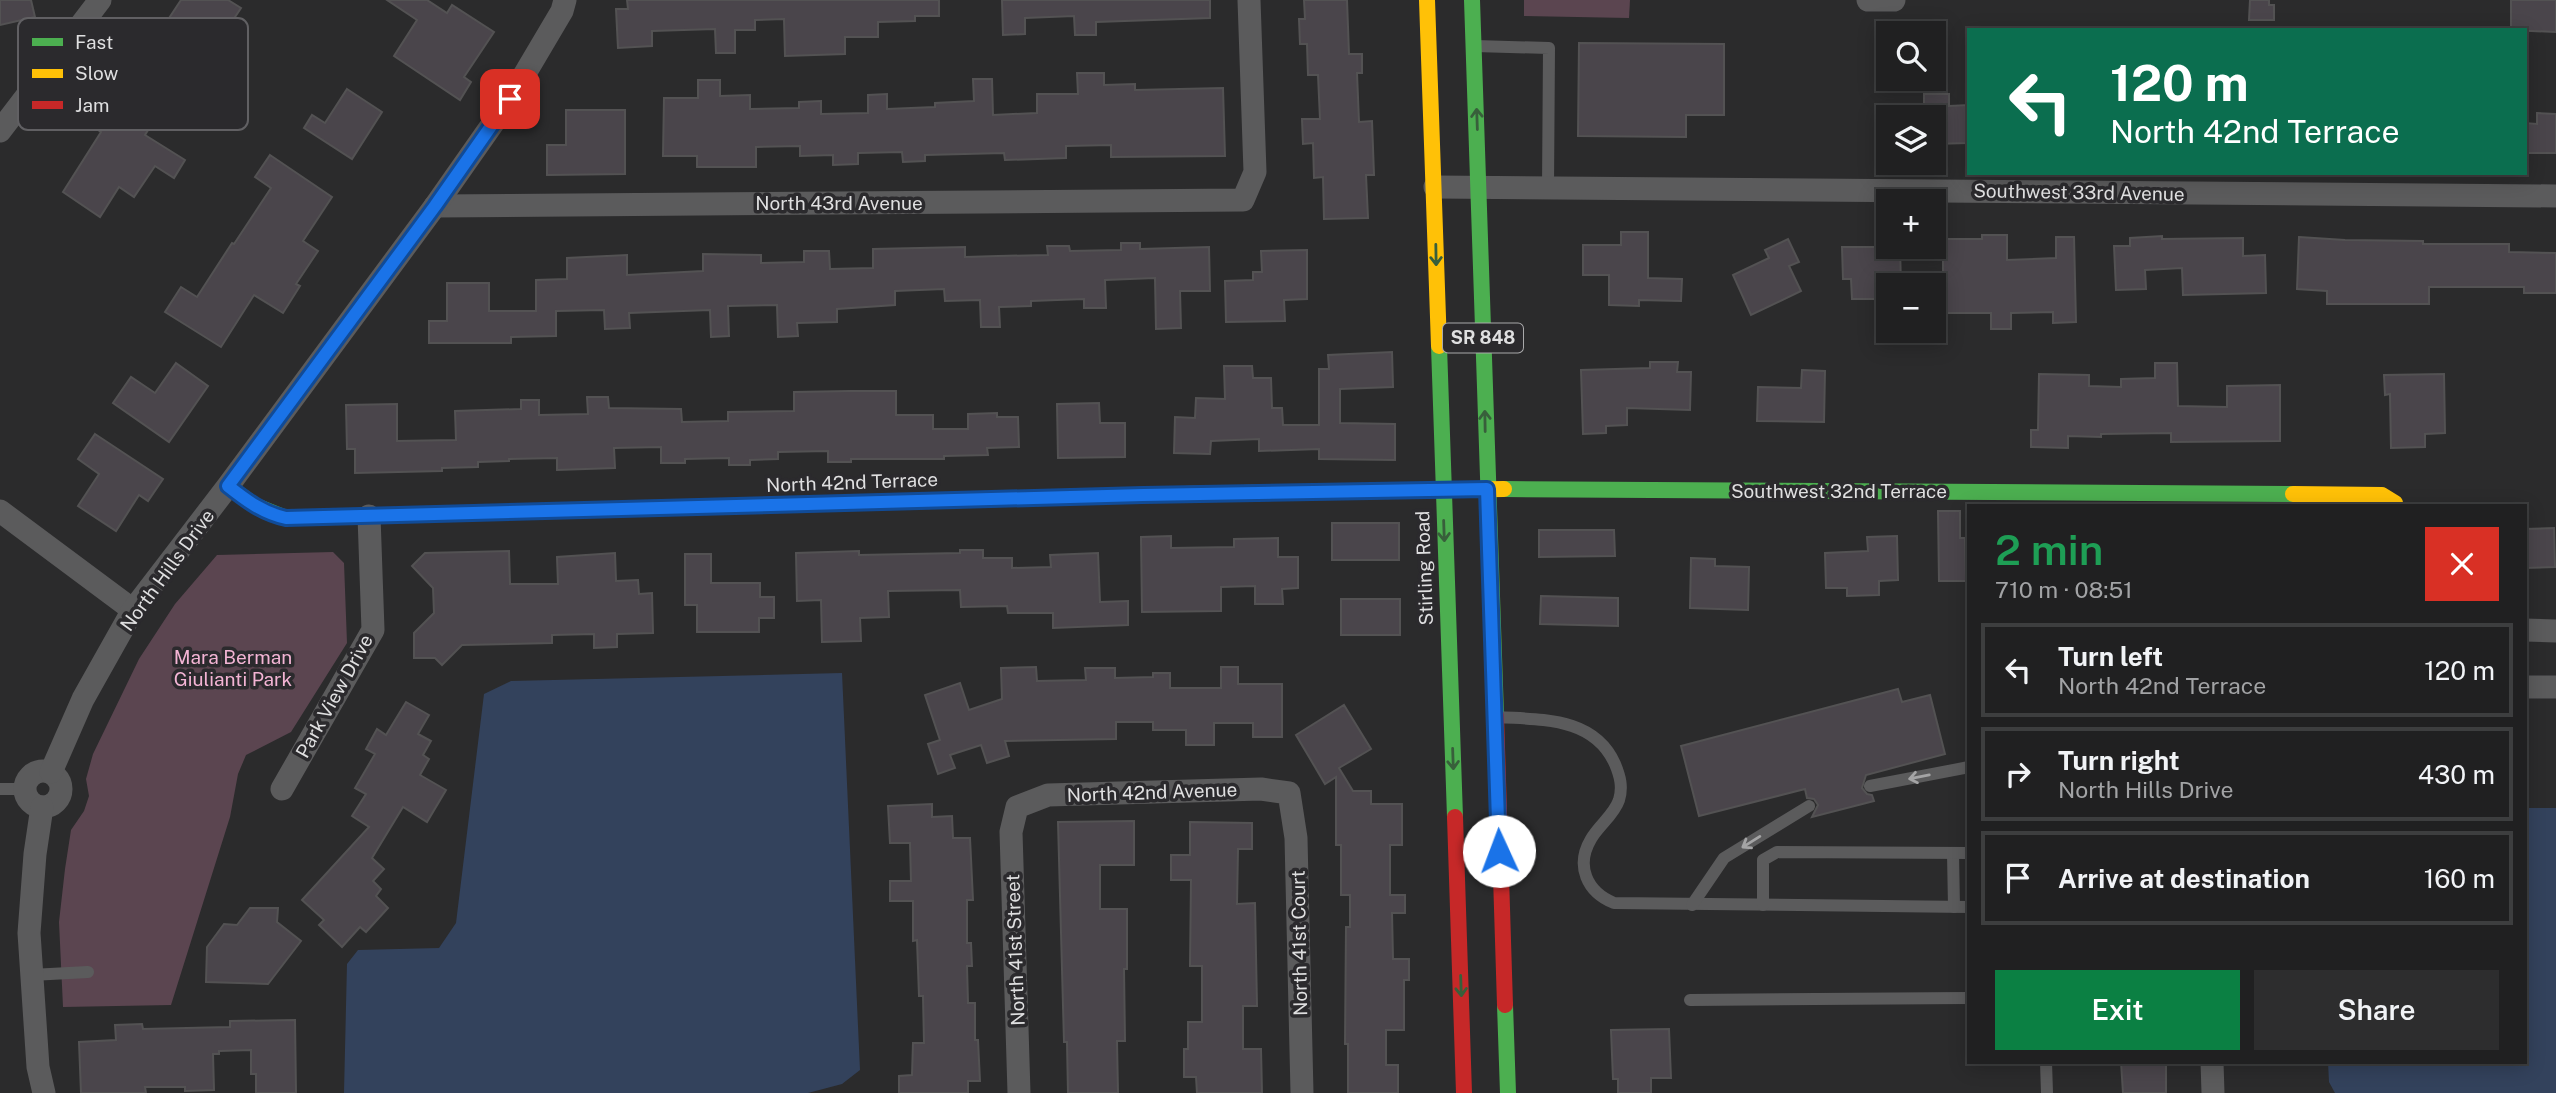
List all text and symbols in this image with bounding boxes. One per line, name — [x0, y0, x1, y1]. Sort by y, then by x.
legend — [18, 18, 248, 130]
map controls — [1876, 21, 1946, 343]
button: search — [1876, 21, 1946, 91]
text: Fast — [75, 31, 113, 53]
text: 120 m — [2110, 54, 2249, 112]
icon: left — [1995, 56, 2086, 147]
text: Slow — [75, 62, 119, 84]
pin — [480, 69, 540, 129]
icon: arrive — [491, 80, 529, 118]
text: Jam — [75, 94, 109, 116]
button: layers — [1876, 105, 1946, 175]
one-way arrow — [1470, 107, 1483, 130]
text: North 42nd Terrace — [2110, 113, 2400, 150]
street label: Southwest 33rd Avenue — [1973, 179, 2185, 205]
button: + — [1876, 189, 1946, 259]
street label: North 43rd Avenue — [755, 192, 923, 214]
one-way arrow — [1430, 243, 1443, 266]
button: − — [1876, 273, 1946, 343]
road number: SR 848 — [1443, 324, 1523, 352]
one-way arrow — [1478, 410, 1492, 433]
street label: North 42nd Terrace — [766, 468, 938, 496]
street label: Southwest 32nd Terrace — [1731, 480, 1947, 502]
street label: North Hills Drive — [115, 505, 219, 635]
street label: Stirling Road — [1411, 510, 1437, 626]
one-way arrow — [1438, 520, 1451, 543]
text: 2 min — [1995, 525, 2103, 574]
button: close — [2425, 527, 2499, 601]
text: 710 m · 08:51 — [1995, 576, 2133, 603]
street label: Park View Drive — [291, 630, 377, 762]
text: Turn left — [2058, 641, 2163, 672]
park label: Mara Berman Giulianti Park — [174, 646, 293, 690]
icon: left — [1999, 651, 2037, 689]
text: 120 m — [2424, 655, 2495, 686]
text: North 42nd Terrace — [2058, 672, 2266, 699]
text: Turn right — [2058, 745, 2180, 776]
one-way arrow — [1446, 747, 1459, 770]
icon: right — [1999, 755, 2037, 793]
text: 430 m — [2418, 759, 2495, 790]
one-way arrow — [1908, 770, 1931, 784]
text: North Hills Drive — [2058, 776, 2234, 803]
street label: North 42nd Avenue — [1066, 778, 1238, 806]
position arrow — [1462, 814, 1536, 888]
one-way arrow — [1741, 835, 1761, 849]
icon: arrive — [1999, 859, 2037, 897]
text: Arrive at destination — [2058, 863, 2310, 894]
text: 160 m — [2424, 863, 2495, 894]
street label: North 41st Court — [1287, 870, 1311, 1016]
street label: North 41st Street — [1001, 874, 1029, 1026]
button: Exit — [1995, 970, 2240, 1050]
button: Share — [2254, 970, 2499, 1050]
one-way arrow — [1455, 974, 1468, 997]

